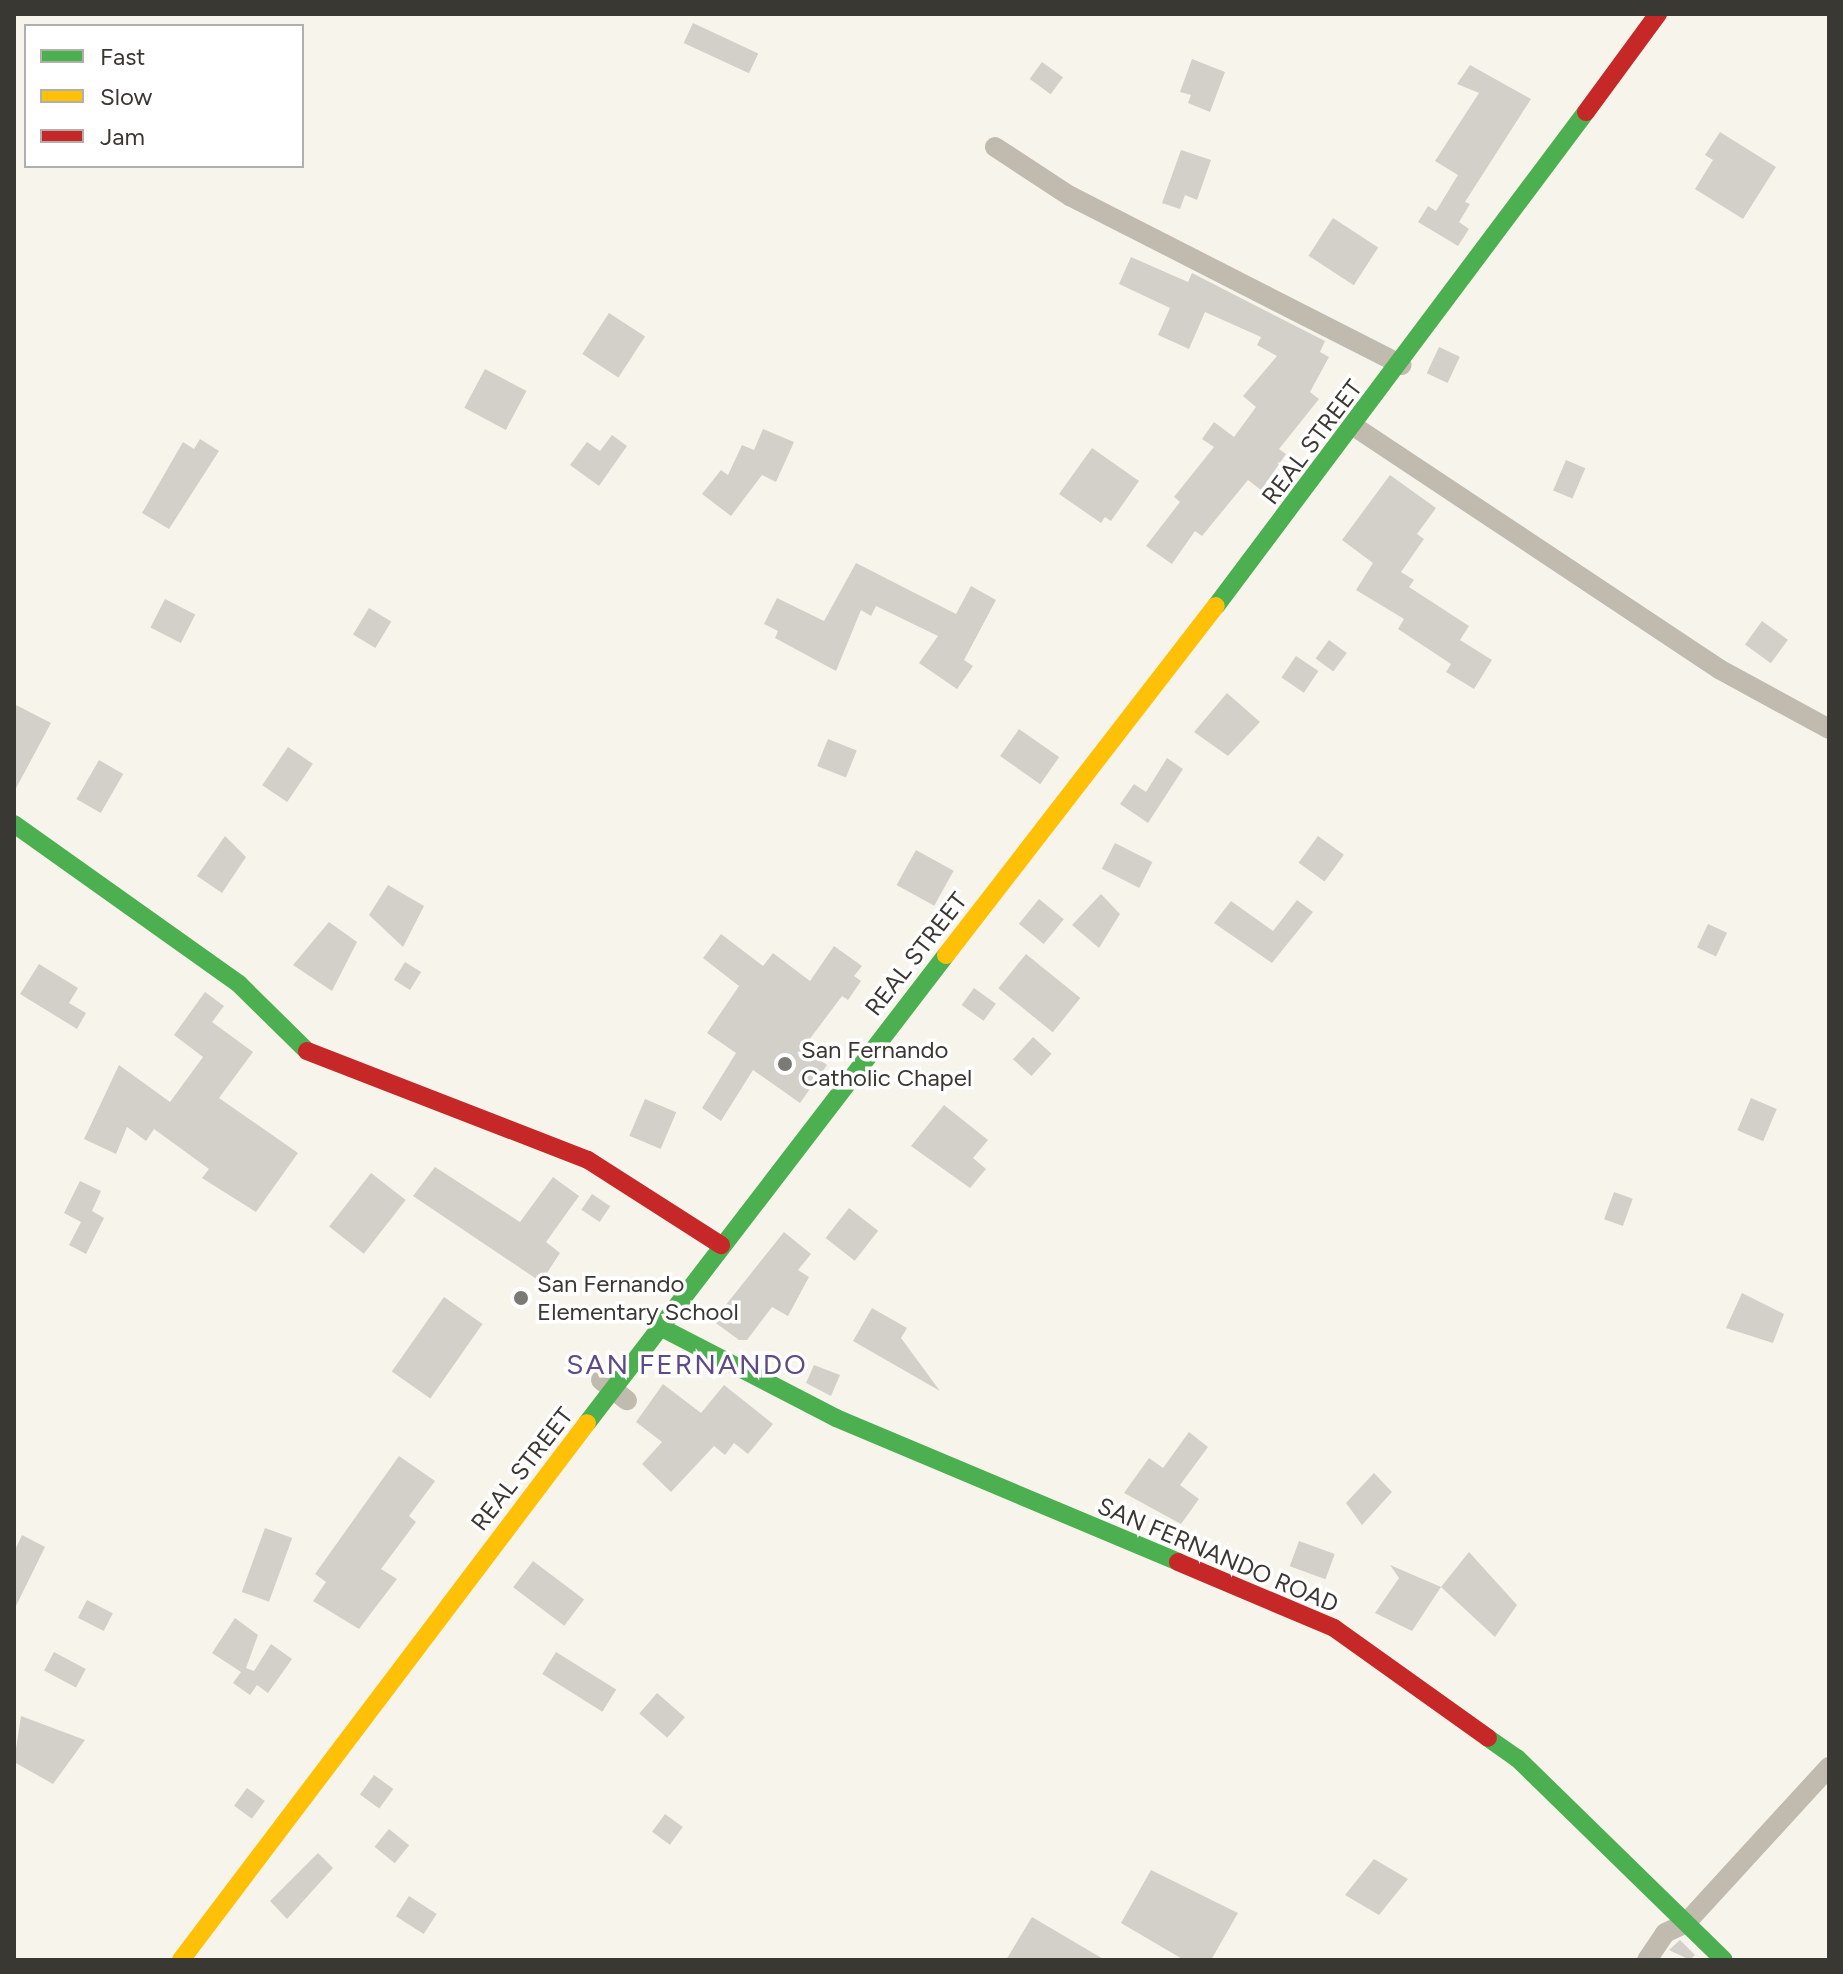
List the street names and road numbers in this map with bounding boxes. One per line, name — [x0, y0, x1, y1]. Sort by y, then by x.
street label: REAL STREET — [1256, 374, 1368, 510]
street label: REAL STREET — [859, 887, 973, 1021]
street label: REAL STREET — [465, 1402, 579, 1536]
street label: SAN FERNANDO ROAD — [1093, 1491, 1343, 1619]

